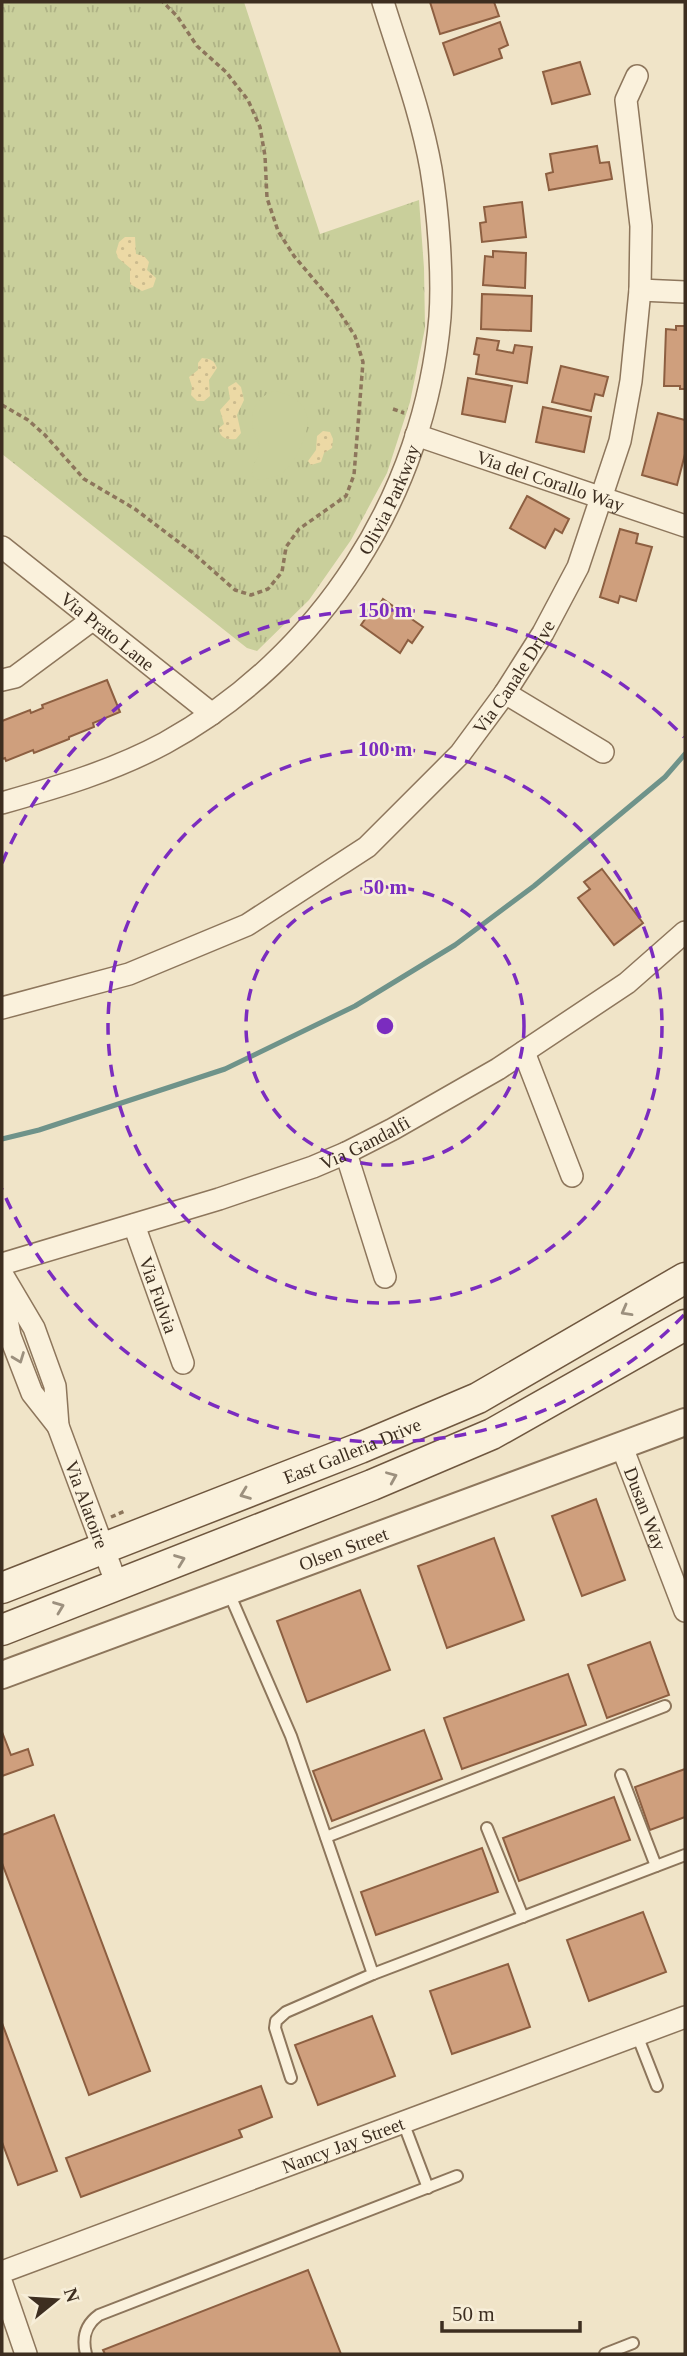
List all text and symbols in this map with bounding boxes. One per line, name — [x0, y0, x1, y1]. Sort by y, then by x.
street label: Olivia Parkway — [354, 442, 424, 558]
street label: Via del Corallo Way — [474, 446, 628, 516]
street label: Via Prato Lane — [56, 588, 158, 675]
text: 150 m — [358, 598, 413, 622]
street label: Via Canale Drive — [469, 617, 559, 738]
text: 100 m — [358, 737, 413, 761]
text: 50 m — [363, 875, 407, 899]
centre of rings — [373, 1014, 397, 1038]
street label: Via Gandalfi — [317, 1112, 414, 1174]
street label: Via Fulvia — [135, 1254, 182, 1336]
one-way arrow — [620, 1303, 633, 1317]
one-way arrow — [10, 1351, 24, 1363]
street label: East Galleria Drive — [280, 1413, 424, 1488]
street label: Via Alatoire — [61, 1457, 112, 1551]
street label: Dusan Way — [620, 1464, 671, 1554]
one-way arrow — [385, 1471, 397, 1485]
one-way arrow — [239, 1485, 251, 1499]
street label: Olsen Street — [296, 1523, 392, 1575]
one-way arrow — [173, 1555, 185, 1569]
one-way arrow — [53, 1602, 65, 1616]
street label: Nancy Jay Street — [279, 2113, 408, 2178]
north arrow — [21, 2265, 91, 2335]
text: N — [60, 2285, 84, 2305]
scale bar — [442, 2290, 580, 2334]
text: 50 m — [452, 2302, 495, 2326]

